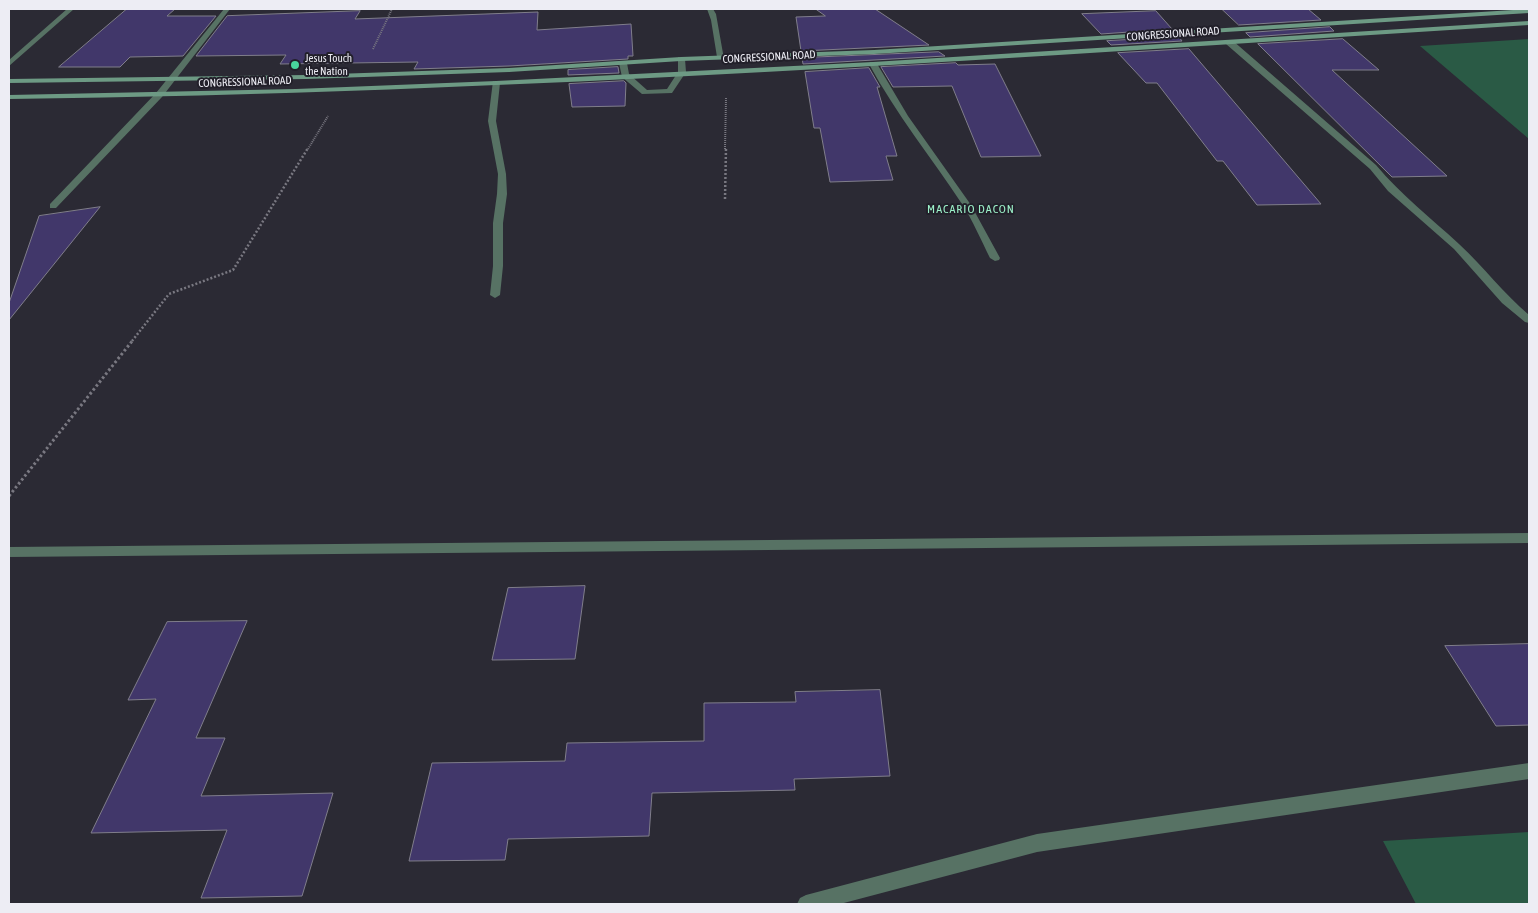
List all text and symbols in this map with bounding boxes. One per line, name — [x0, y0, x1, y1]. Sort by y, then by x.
street label: CONGRESSIONAL ROAD — [1126, 24, 1220, 44]
street label: CONGRESSIONAL ROAD — [722, 48, 816, 66]
place label: Jesus Touch the Nation — [305, 52, 352, 78]
marker: Jesus Touch the Nation — [289, 59, 301, 71]
street label: CONGRESSIONAL ROAD — [198, 74, 292, 90]
district label: MACARIO DACON — [925, 202, 1017, 216]

